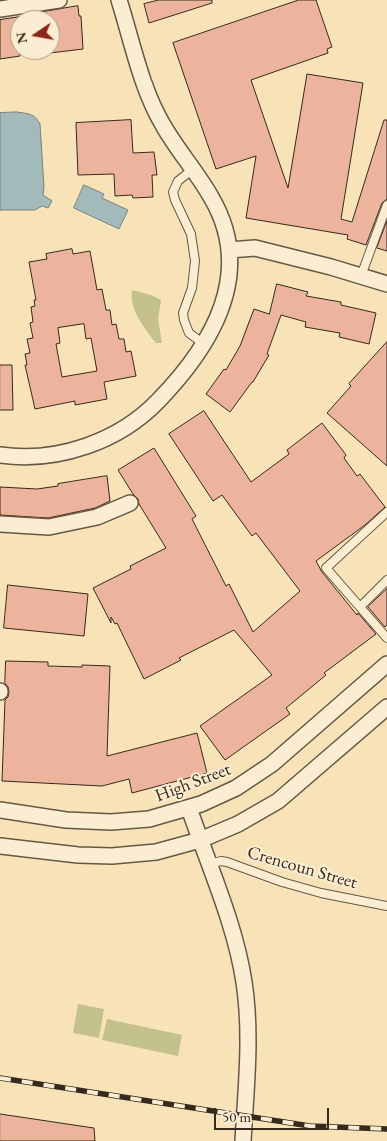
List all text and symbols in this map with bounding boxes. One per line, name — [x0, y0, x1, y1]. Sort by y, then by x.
north arrow — [10, 10, 60, 60]
text: N — [11, 31, 31, 45]
street label: High Street — [152, 759, 234, 807]
street label: Crencoun Street — [245, 842, 359, 894]
scale bar — [217, 1098, 332, 1130]
text: 50 m — [222, 1107, 251, 1126]

